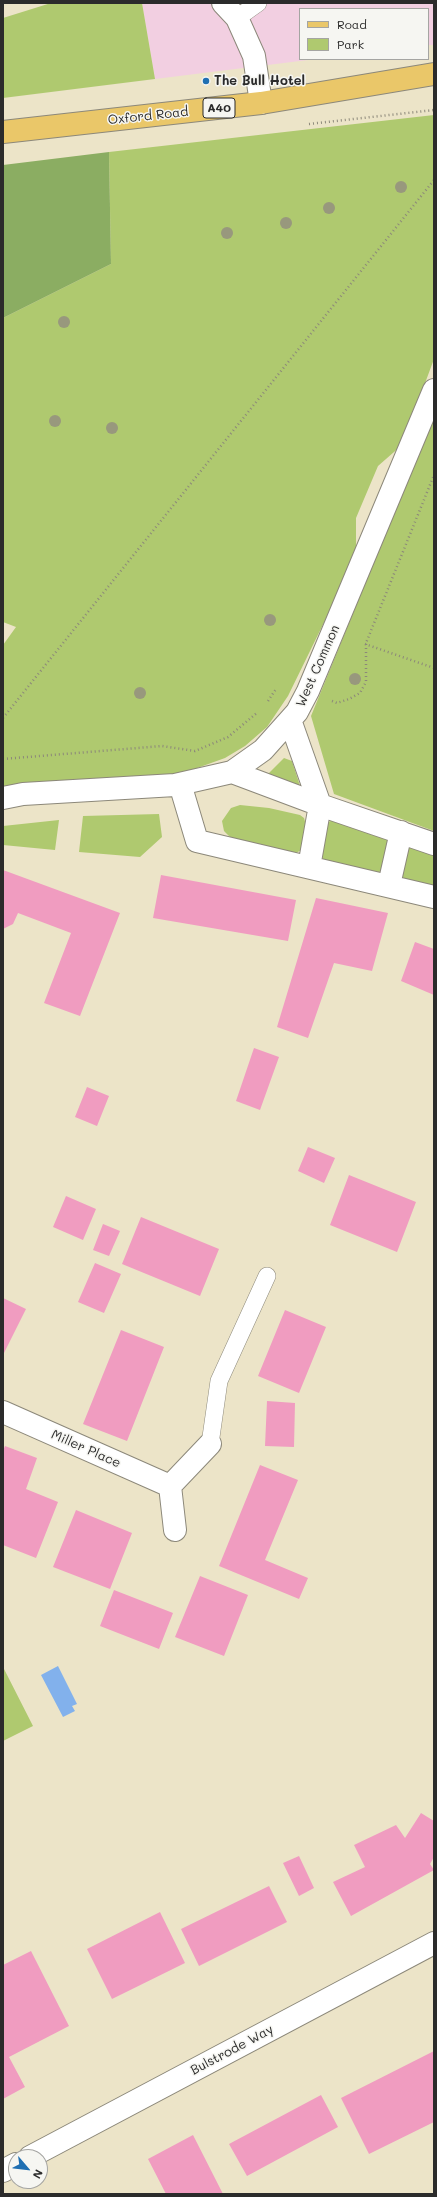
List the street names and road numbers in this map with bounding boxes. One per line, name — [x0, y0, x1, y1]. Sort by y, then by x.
road number: A40 — [203, 98, 235, 118]
street label: Oxford Road — [107, 104, 189, 128]
street label: West Common — [293, 623, 343, 709]
street label: Miller Place — [49, 1427, 123, 1471]
street label: Bulstrode Way — [188, 2022, 276, 2078]

